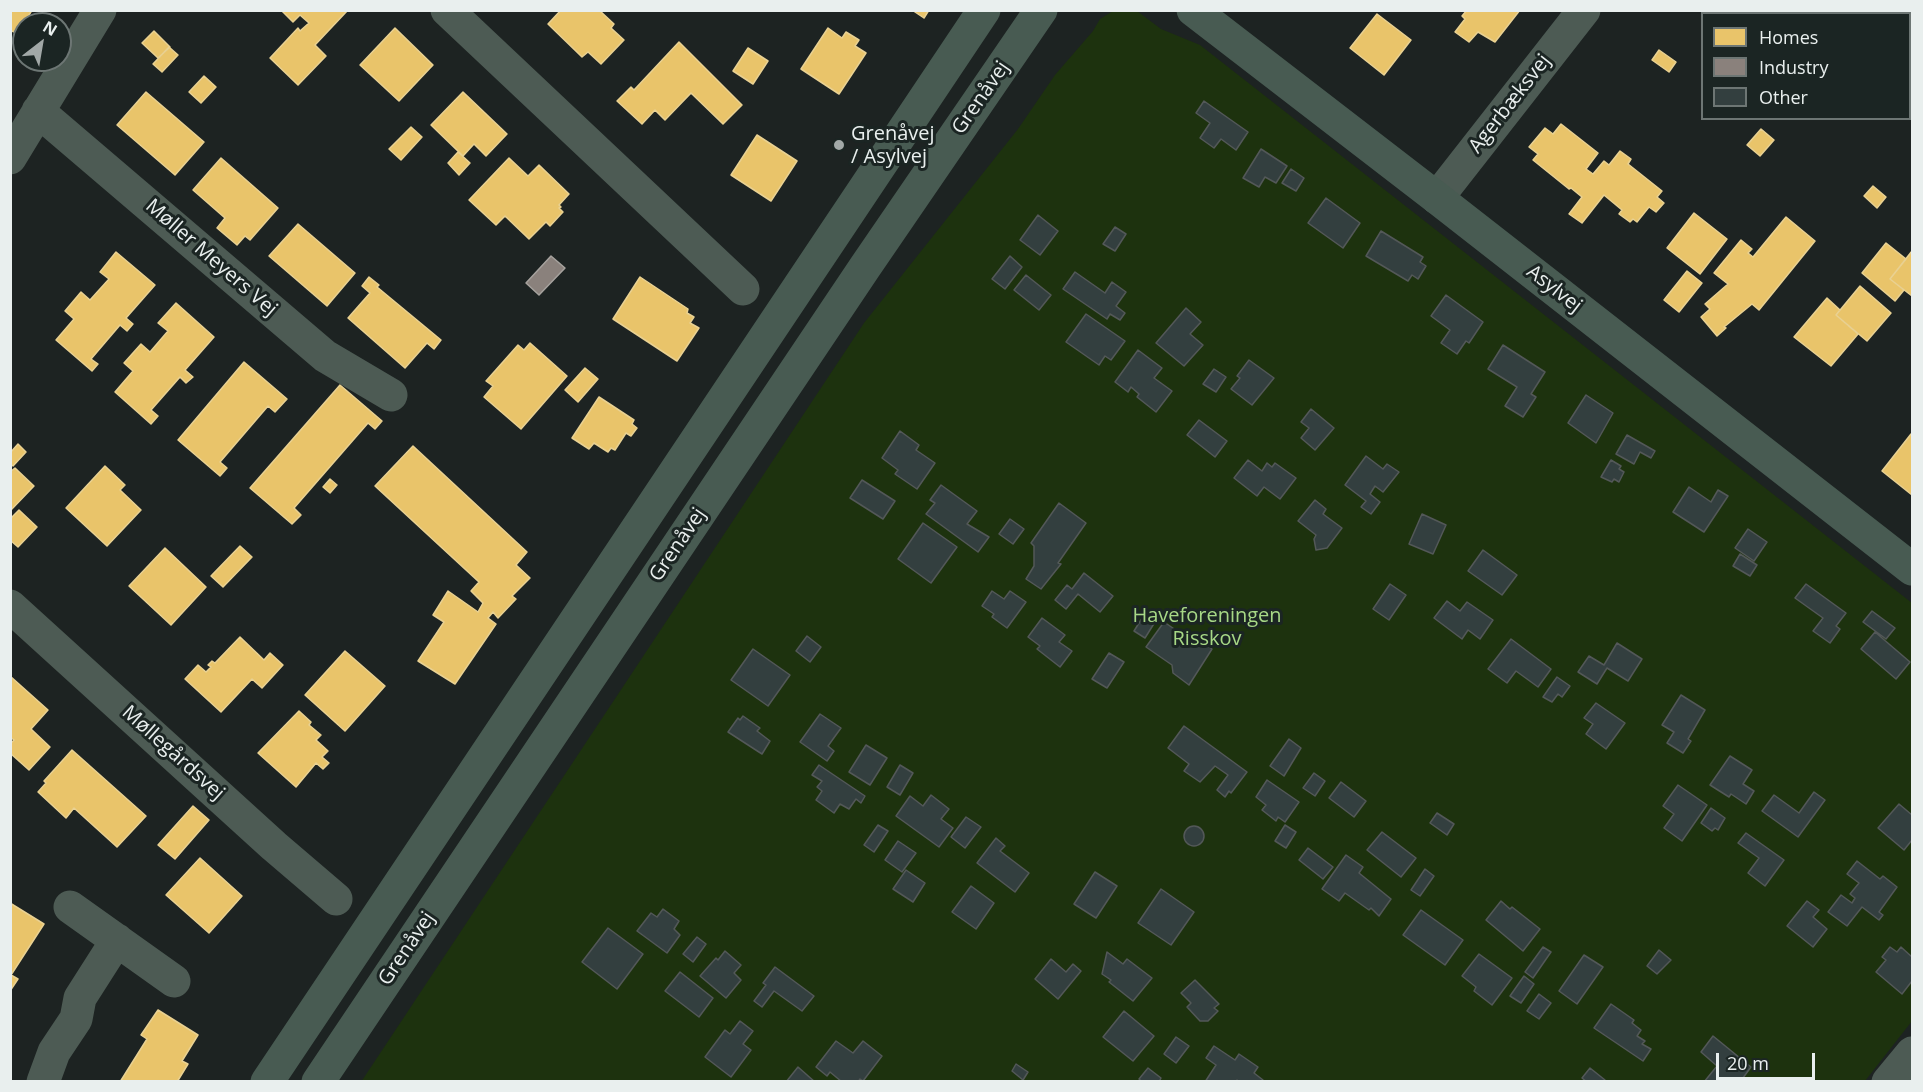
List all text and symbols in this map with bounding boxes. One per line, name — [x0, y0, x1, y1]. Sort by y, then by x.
north arrow — [12, 12, 72, 72]
legend — [1701, 12, 1911, 120]
text: N — [39, 16, 61, 41]
text: Homes — [1759, 25, 1818, 49]
street label: Agerbæksvej — [1464, 50, 1556, 158]
text: Industry — [1759, 55, 1829, 79]
street label: Grenåvej — [947, 57, 1015, 139]
text: Other — [1759, 85, 1808, 109]
place label: Grenåvej / Asylvej — [851, 122, 935, 169]
marker: Grenåvej / Asylvej — [832, 138, 846, 152]
street label: Møller Meyers Vej — [140, 194, 282, 322]
street label: Asylvej — [1522, 260, 1586, 318]
street label: Grenåvej — [645, 504, 711, 586]
park label: Haveforeningen Risskov — [1132, 604, 1282, 651]
street label: Møllegårdsvej — [117, 701, 229, 805]
street label: Grenåvej — [374, 908, 440, 990]
scale bar — [1719, 1041, 1818, 1079]
text: 20 m — [1727, 1051, 1769, 1075]

